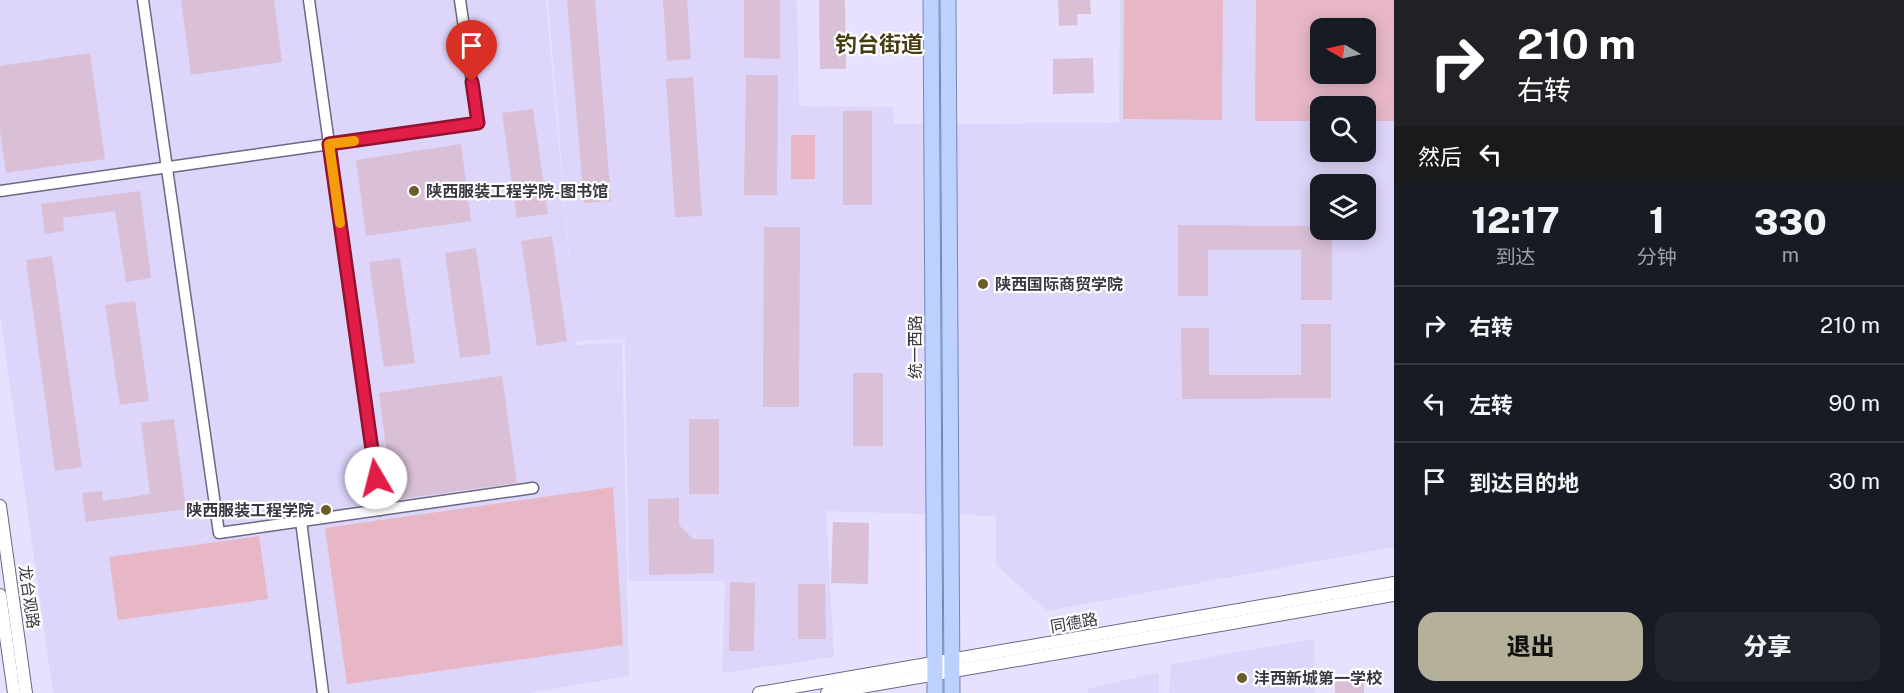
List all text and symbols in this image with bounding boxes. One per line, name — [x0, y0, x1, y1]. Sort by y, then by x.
north arrow — [1310, 18, 1376, 84]
map controls — [1310, 18, 1376, 240]
text: 210 m — [1517, 19, 1636, 68]
pin — [446, 20, 497, 82]
icon: right — [1418, 24, 1496, 102]
icon: arrive — [455, 29, 488, 62]
district label: 钓台街道 — [835, 31, 923, 57]
text: 右转 — [1517, 74, 1571, 106]
button: search — [1310, 96, 1376, 162]
icon: left — [1474, 138, 1507, 171]
text: 然后 — [1418, 144, 1462, 170]
button: layers — [1310, 174, 1376, 240]
place label: 陕西服装工程学院-图书馆 — [426, 182, 608, 201]
marker: 陕西服装工程学院-图书馆 — [407, 184, 421, 198]
text: 12:17 — [1471, 199, 1560, 241]
text: 1 — [1649, 199, 1665, 241]
text: 330 — [1754, 201, 1827, 243]
text: m — [1782, 243, 1799, 267]
text: 到达 — [1495, 245, 1535, 269]
text: 分钟 — [1637, 245, 1677, 269]
place label: 陕西国际商贸学院 — [995, 275, 1123, 294]
marker: 陕西国际商贸学院 — [976, 277, 990, 291]
icon: right — [1418, 309, 1451, 342]
text: 210 m — [1820, 312, 1880, 338]
text: 右转 — [1469, 314, 1513, 340]
street label: 统一西路 — [906, 315, 925, 379]
icon: left — [1418, 387, 1451, 420]
text: 90 m — [1829, 390, 1880, 416]
text: 左转 — [1469, 392, 1513, 418]
position arrow — [344, 446, 408, 510]
icon: arrive — [1418, 465, 1451, 498]
text: 30 m — [1828, 468, 1880, 494]
text: 到达目的地 — [1469, 470, 1579, 496]
place label: 陕西服装工程学院 — [186, 501, 314, 520]
marker: 陕西服装工程学院 — [319, 503, 333, 517]
street label: 龙台观路 — [15, 564, 43, 630]
street label: 同德路 — [1049, 609, 1099, 637]
button: 退出 — [1418, 612, 1643, 681]
button: 分享 — [1655, 612, 1880, 681]
place label: 沣西新城第一学校 — [1254, 669, 1383, 688]
marker: 沣西新城第一学校 — [1235, 671, 1249, 685]

